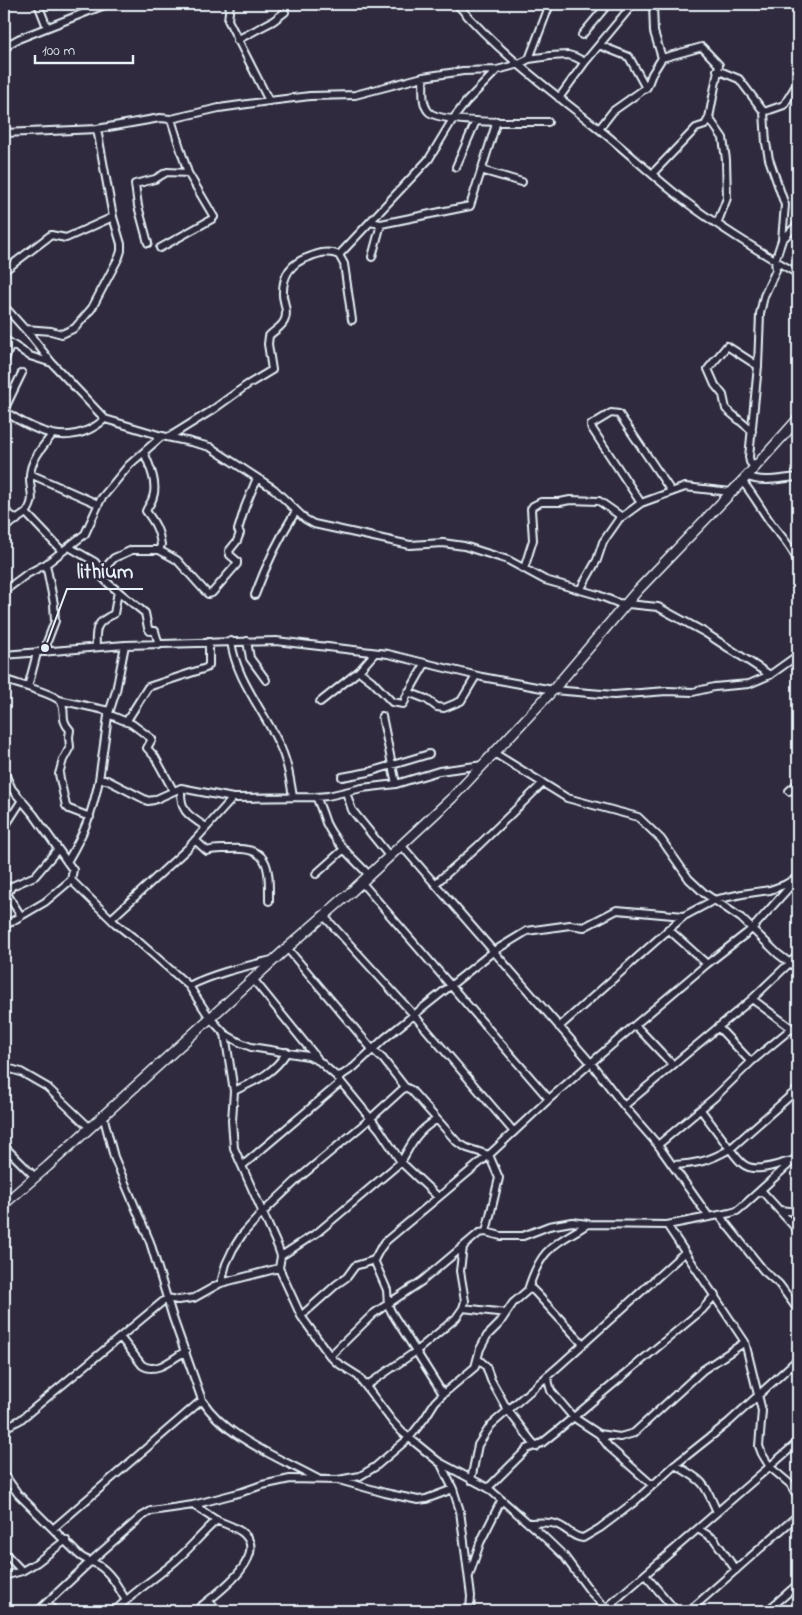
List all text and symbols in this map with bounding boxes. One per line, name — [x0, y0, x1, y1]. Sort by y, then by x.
scale bar — [35, 32, 132, 64]
text: 100 m — [42, 40, 75, 62]
callout: lithium — [67, 553, 143, 589]
text: lithium — [77, 558, 133, 588]

